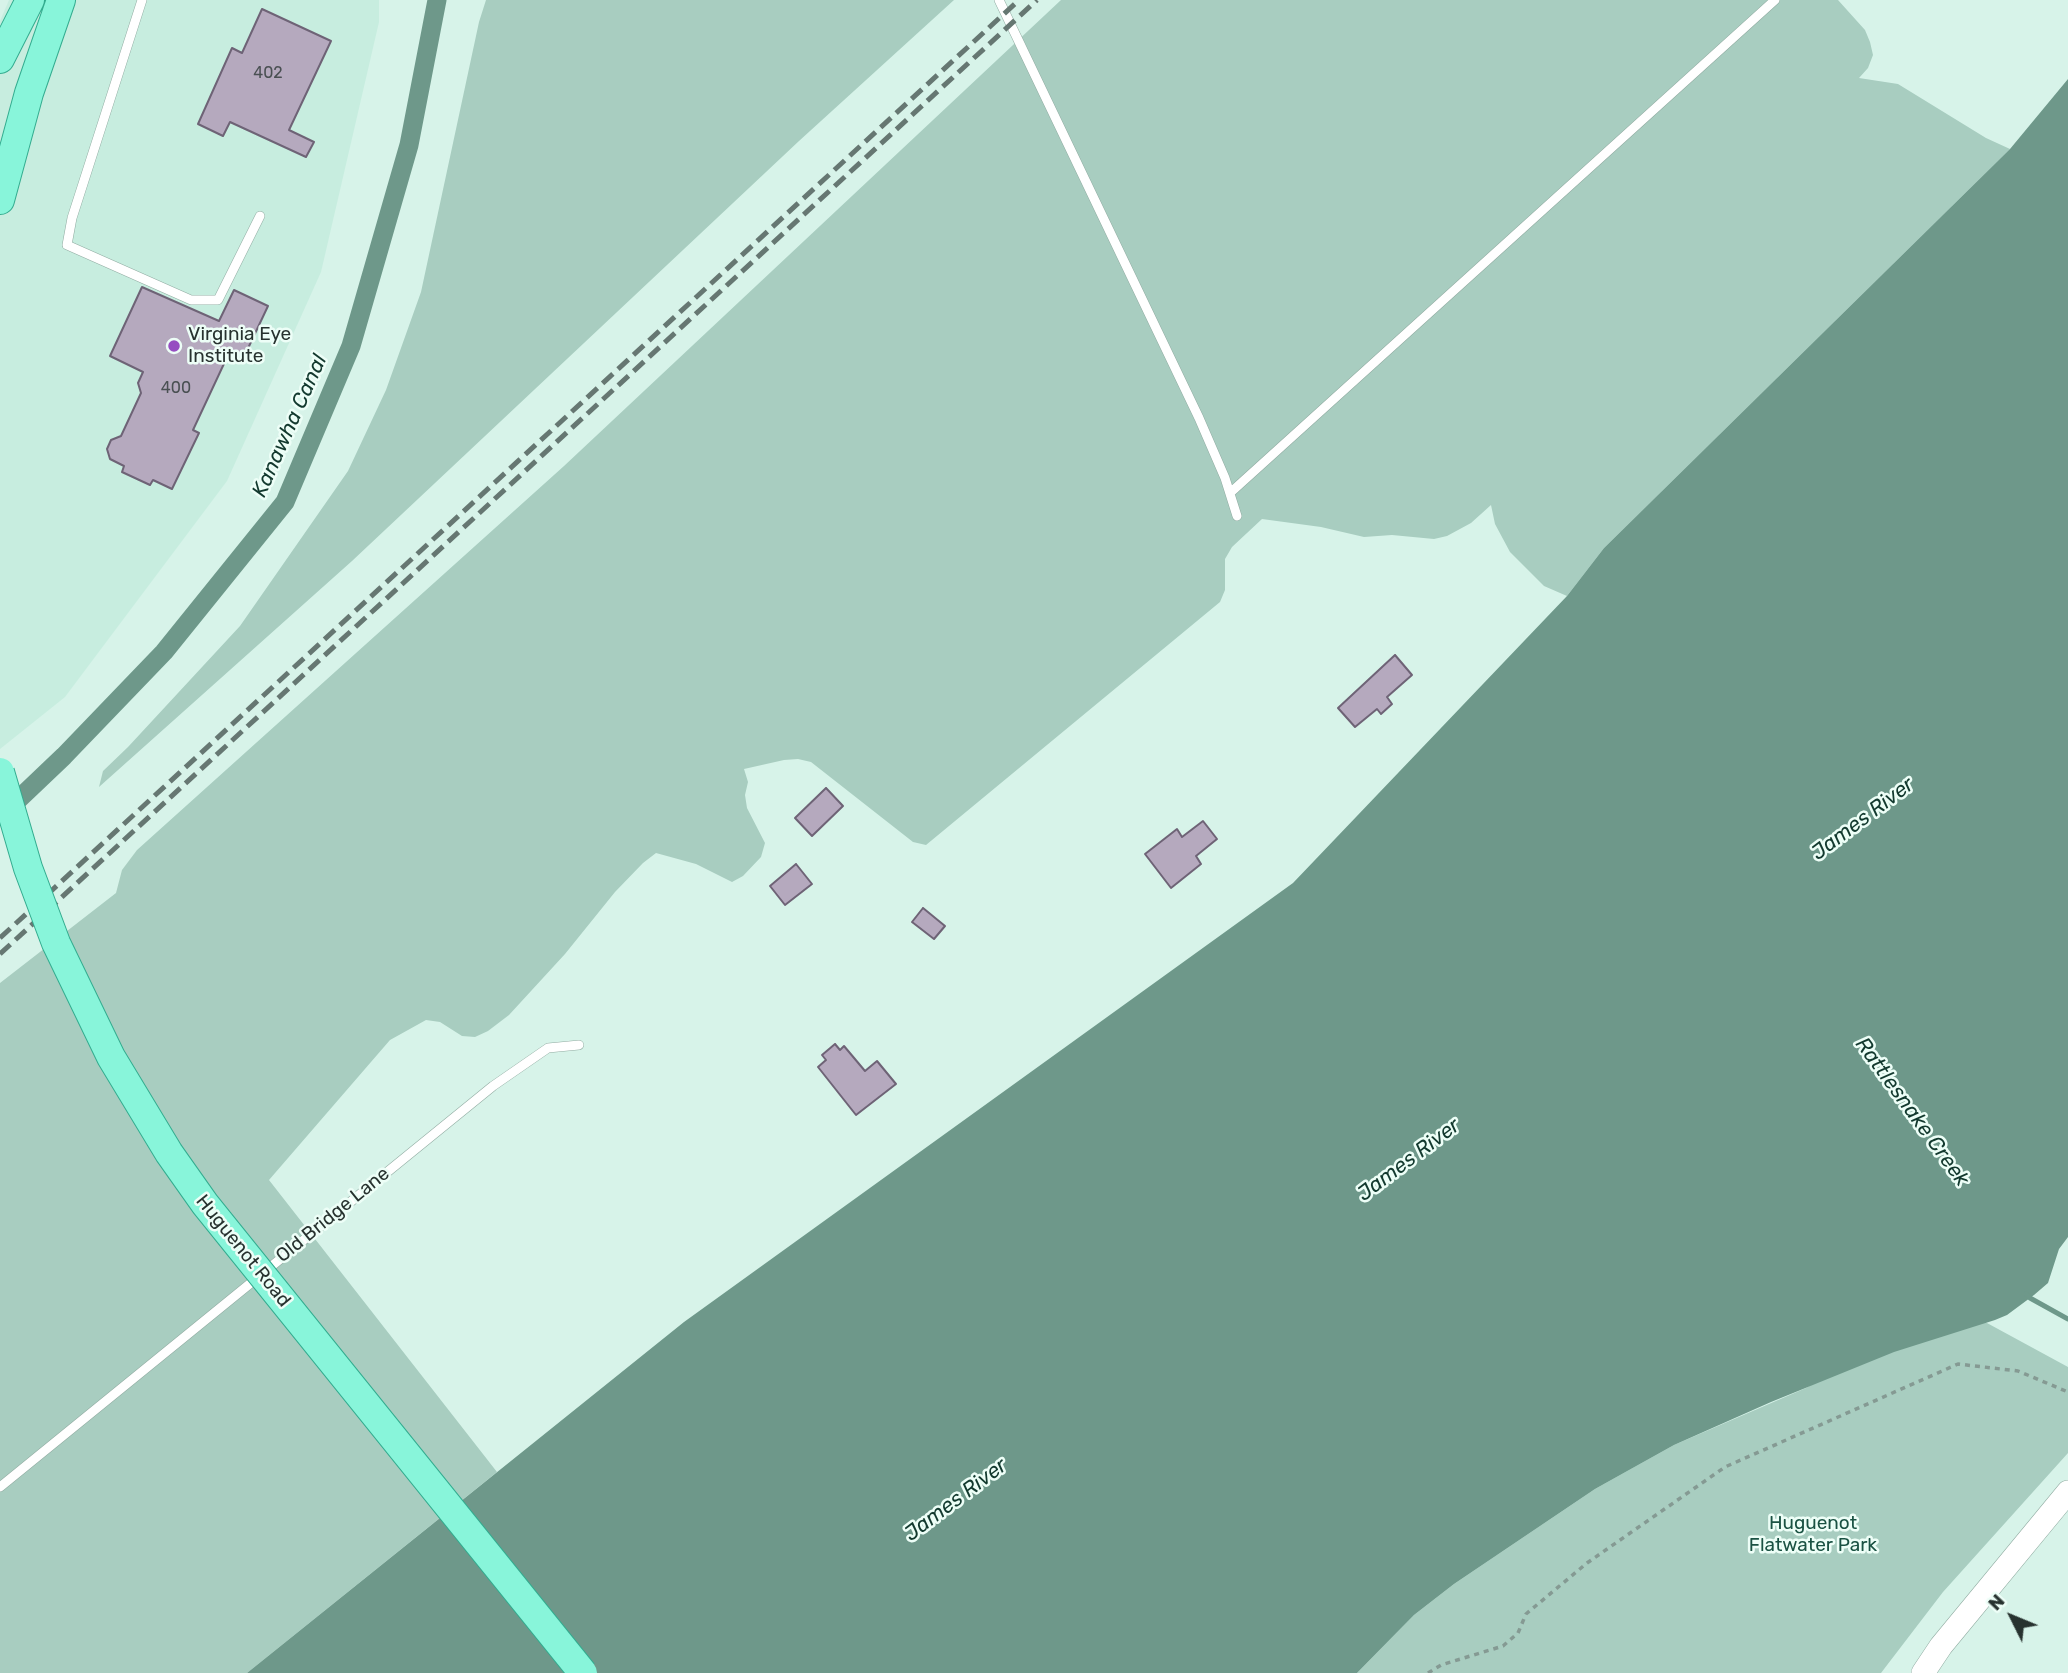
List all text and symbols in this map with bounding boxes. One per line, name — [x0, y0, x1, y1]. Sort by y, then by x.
house number: 402 — [253, 63, 283, 83]
place label: Virginia Eye Institute — [188, 324, 291, 368]
marker: Virginia Eye Institute — [166, 338, 182, 354]
water label: Kanawha Canal — [247, 351, 333, 501]
house number: 400 — [161, 378, 191, 398]
water label: James River — [1807, 772, 1919, 866]
water label: Rattlesnake Creek — [1849, 1033, 1975, 1191]
water label: James River — [1353, 1113, 1465, 1207]
street label: Old Bridge Lane — [272, 1162, 394, 1268]
street label: Huguenot Road — [191, 1190, 295, 1312]
water label: James River — [900, 1453, 1012, 1547]
park label: Huguenot Flatwater Park — [1749, 1513, 1877, 1557]
north arrow — [1977, 1582, 2047, 1652]
text: N — [1983, 1590, 2009, 1615]

